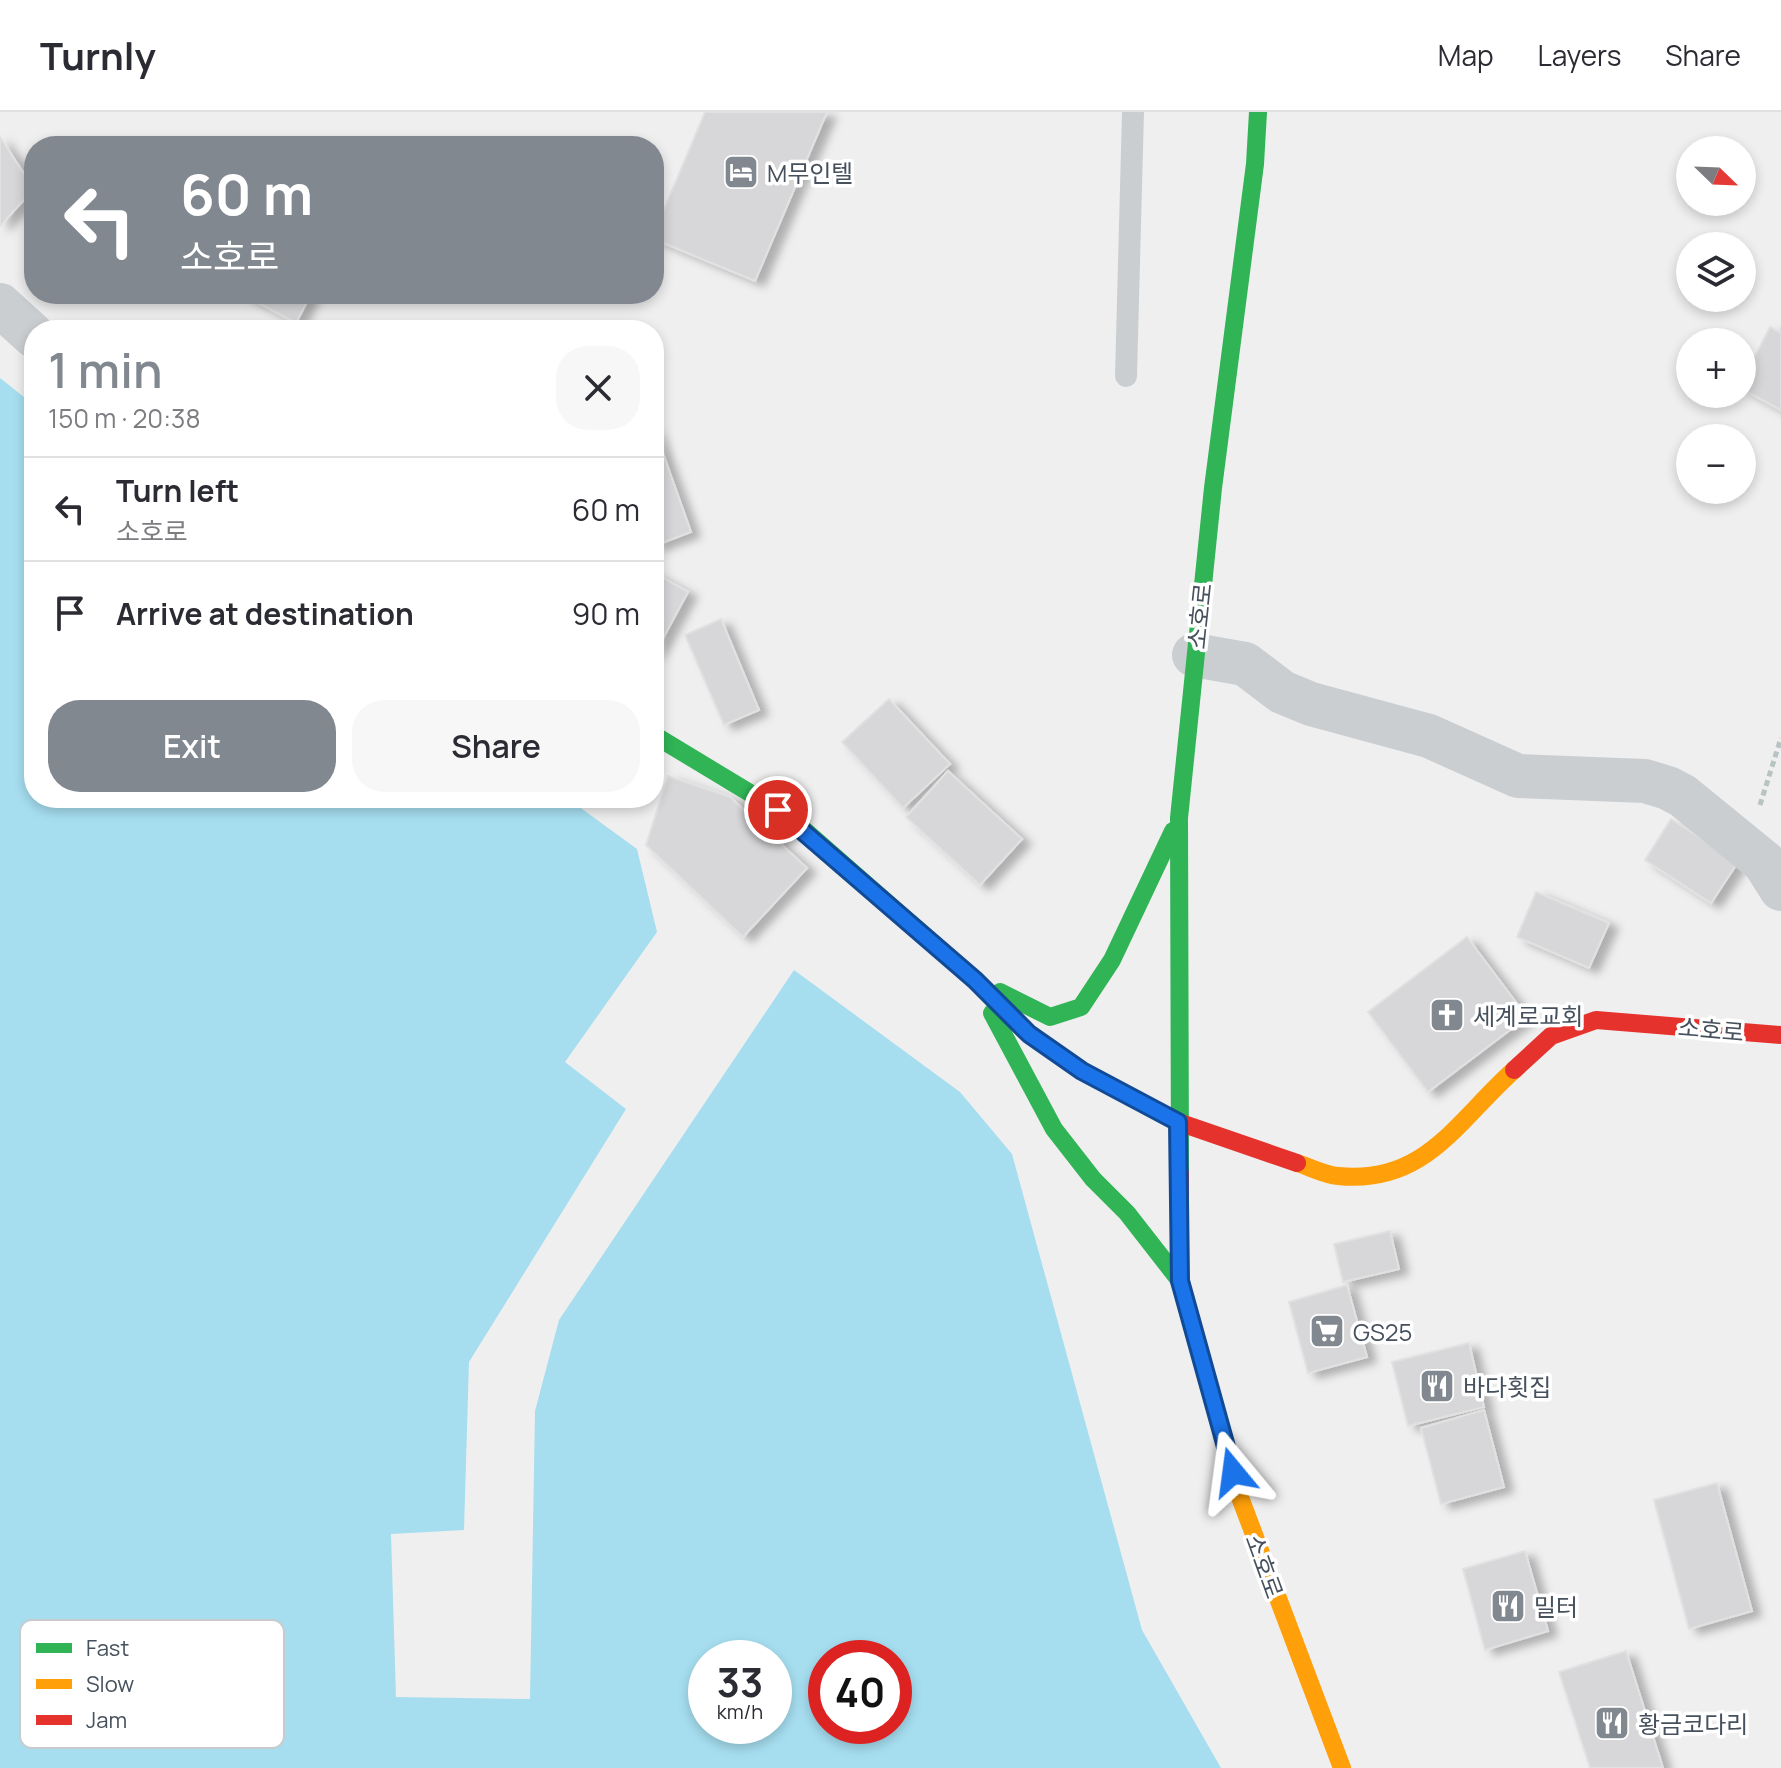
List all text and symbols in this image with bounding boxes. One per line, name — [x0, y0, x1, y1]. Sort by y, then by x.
text: Turnly — [40, 29, 156, 81]
text: Map — [1438, 36, 1494, 74]
text: Layers — [1538, 36, 1621, 74]
text: Share — [1665, 36, 1741, 74]
north arrow — [1676, 136, 1756, 216]
map controls — [1676, 136, 1756, 504]
hotel icon: M무인텔 — [722, 153, 760, 191]
text: 60 m — [180, 155, 313, 232]
place label: M무인텔 — [767, 156, 853, 189]
icon: left — [48, 168, 152, 272]
text: 소호로 — [180, 232, 279, 281]
button: layers — [1676, 232, 1756, 312]
button: + — [1676, 328, 1756, 408]
text: 1 min — [48, 337, 162, 402]
button: close — [556, 346, 640, 430]
text: 150 m · 20:38 — [48, 400, 200, 436]
button: − — [1676, 424, 1756, 504]
text: Turn left — [116, 470, 239, 511]
icon: left — [48, 487, 92, 531]
text: 60 m — [572, 489, 640, 530]
text: 소호로 — [116, 513, 188, 549]
street label: 소호로 — [1179, 581, 1219, 651]
icon: arrive — [48, 591, 92, 635]
text: Arrive at destination — [116, 593, 414, 634]
text: 90 m — [572, 593, 640, 634]
button: Exit — [48, 700, 336, 792]
button: Share — [352, 700, 640, 792]
pin — [744, 776, 812, 844]
icon: arrive — [756, 788, 800, 832]
church icon: 세계로교회 — [1428, 996, 1466, 1034]
place label: 세계로교회 — [1473, 999, 1583, 1032]
street label: 소호로 — [1677, 1010, 1745, 1048]
supermarket icon: GS25 — [1308, 1312, 1346, 1350]
place label: GS25 — [1353, 1315, 1412, 1348]
restaurant icon: 바다횟집 — [1418, 1367, 1456, 1405]
place label: 바다횟집 — [1463, 1370, 1551, 1403]
position arrow — [1191, 1430, 1275, 1514]
street label: 소호로 — [1238, 1529, 1292, 1603]
restaurant icon: 밀터 — [1489, 1587, 1527, 1625]
place label: 밀터 — [1534, 1590, 1578, 1623]
legend — [20, 1620, 284, 1748]
text: Fast — [86, 1633, 129, 1663]
speed limit sign: 40 — [808, 1640, 912, 1744]
text: 33 — [717, 1654, 763, 1709]
text: Slow — [86, 1669, 134, 1699]
text: km/h — [717, 1698, 763, 1725]
restaurant icon: 황금코다리 — [1593, 1704, 1631, 1742]
text: Jam — [86, 1705, 127, 1735]
place label: 황금코다리 — [1638, 1707, 1748, 1740]

